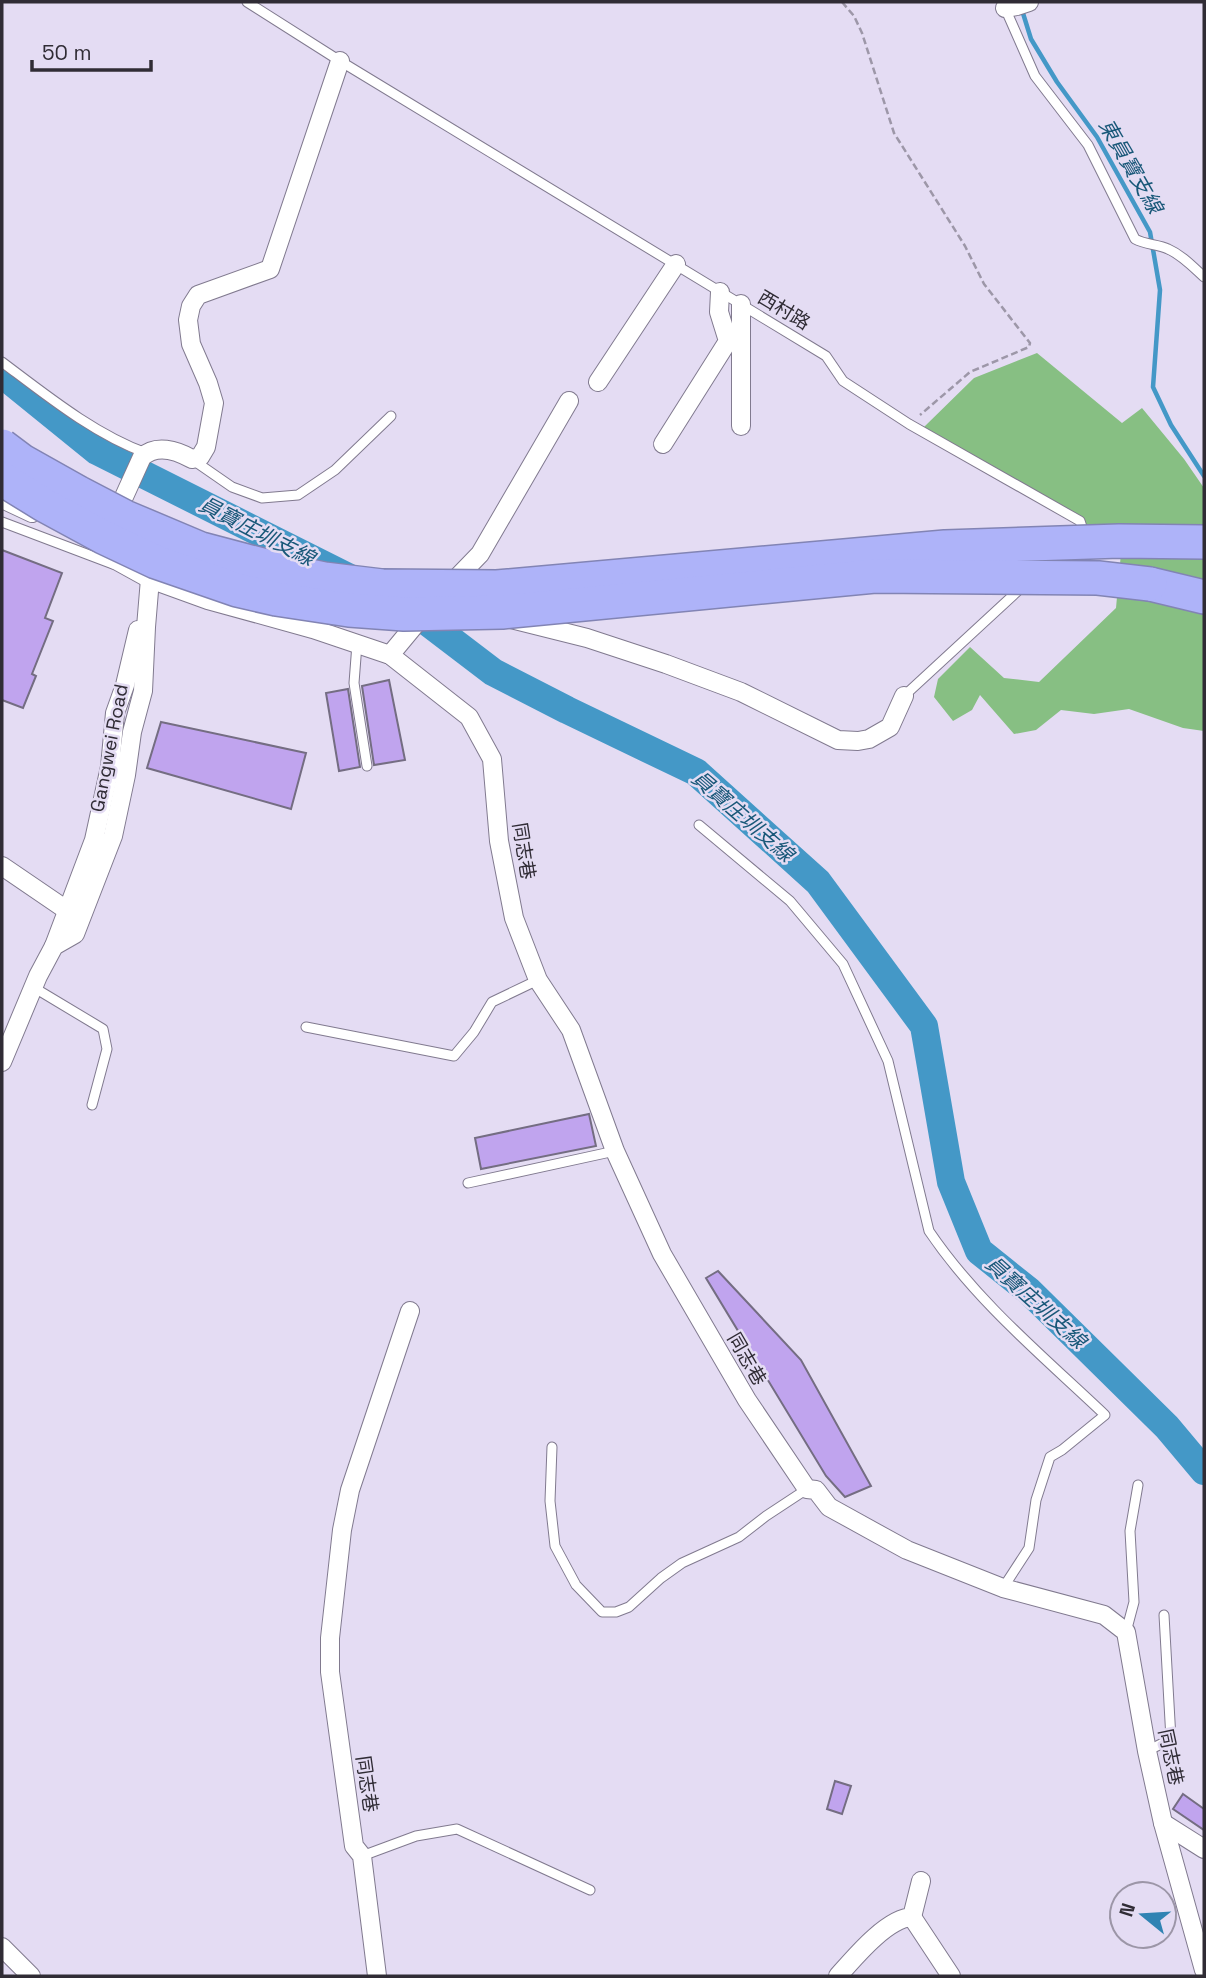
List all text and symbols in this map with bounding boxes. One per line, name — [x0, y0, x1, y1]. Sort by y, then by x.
scale bar — [32, 28, 150, 72]
text: 50 m — [42, 39, 92, 66]
water label: 東員寶支線 — [1093, 114, 1170, 220]
street label: 西村路 — [753, 285, 815, 335]
water label: 員寶庄圳支線 — [195, 490, 321, 573]
street label: Gangwei Road — [84, 682, 134, 814]
water label: 員寶庄圳支線 — [687, 764, 801, 869]
street label: 同志巷 — [507, 821, 541, 881]
water label: 員寶庄圳支線 — [980, 1250, 1093, 1356]
street label: 同志巷 — [722, 1328, 772, 1390]
street label: 同志巷 — [1153, 1727, 1189, 1787]
street label: 同志巷 — [351, 1754, 383, 1814]
north arrow — [1108, 1880, 1178, 1950]
text: N — [1113, 1900, 1141, 1920]

